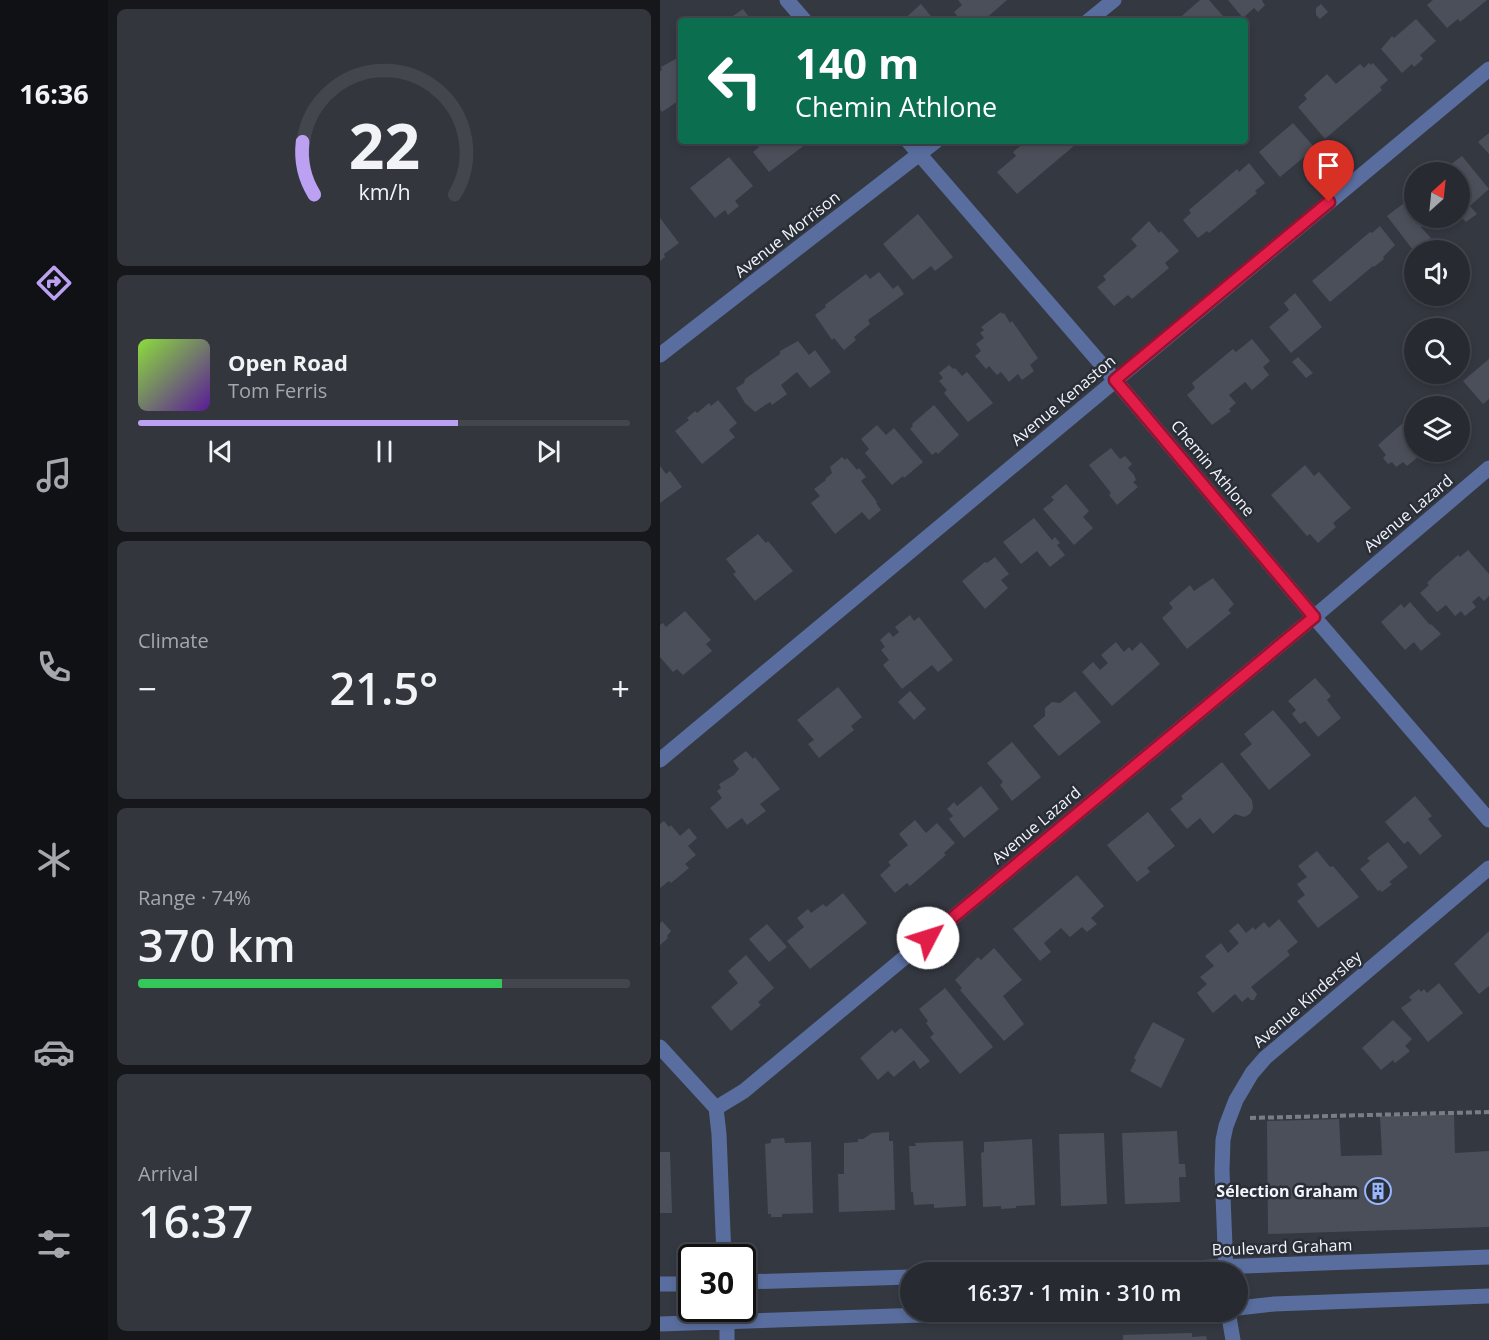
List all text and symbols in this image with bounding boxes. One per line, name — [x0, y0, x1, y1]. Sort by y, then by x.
text: 140 m — [795, 34, 919, 91]
icon: left — [696, 42, 774, 120]
text: 16:36 — [19, 75, 89, 112]
text: Chemin Athlone — [795, 88, 997, 125]
text: 22 — [348, 102, 420, 187]
pin — [1303, 140, 1354, 202]
icon: arrive — [1312, 149, 1345, 182]
north arrow — [1404, 162, 1470, 228]
map controls — [1404, 162, 1470, 462]
text: km/h — [358, 177, 410, 206]
street label: Avenue Morrison — [730, 186, 844, 282]
button: sound — [1404, 240, 1470, 306]
icon: directions — [33, 262, 75, 304]
button: search — [1404, 318, 1470, 384]
text: Open Road — [228, 347, 348, 377]
street label: Avenue Kenaston — [1006, 350, 1120, 450]
text: Tom Ferris — [228, 377, 327, 404]
button: layers — [1404, 396, 1470, 462]
street label: Chemin Athlone — [1166, 415, 1260, 521]
icon: previous — [204, 435, 237, 468]
icon: pause — [368, 435, 401, 468]
icon: next — [532, 435, 565, 468]
icon: music — [33, 454, 75, 496]
street label: Avenue Lazard — [1359, 469, 1457, 557]
text: Climate — [138, 627, 209, 654]
icon: phone — [33, 646, 75, 688]
text: 21.5° — [330, 657, 438, 718]
text: − — [138, 666, 157, 711]
text: + — [611, 666, 630, 711]
street label: Avenue Lazard — [987, 781, 1085, 869]
icon: climate — [33, 839, 75, 881]
text: Range · 74% — [138, 884, 251, 911]
position arrow — [896, 906, 960, 970]
text: 370 km — [138, 914, 296, 975]
street label: Avenue Kindersley — [1248, 945, 1367, 1052]
icon: car — [33, 1031, 75, 1073]
text: Arrival — [138, 1160, 198, 1187]
building icon: Sélection Graham — [1363, 1176, 1393, 1206]
place label: Sélection Graham — [1216, 1180, 1358, 1202]
text: 16:37 — [138, 1190, 253, 1251]
icon: filters — [33, 1223, 75, 1265]
street label: Boulevard Graham — [1211, 1234, 1353, 1260]
speed limit sign: 30 — [678, 1244, 756, 1322]
text: 16:37 · 1 min · 310 m — [966, 1277, 1182, 1307]

